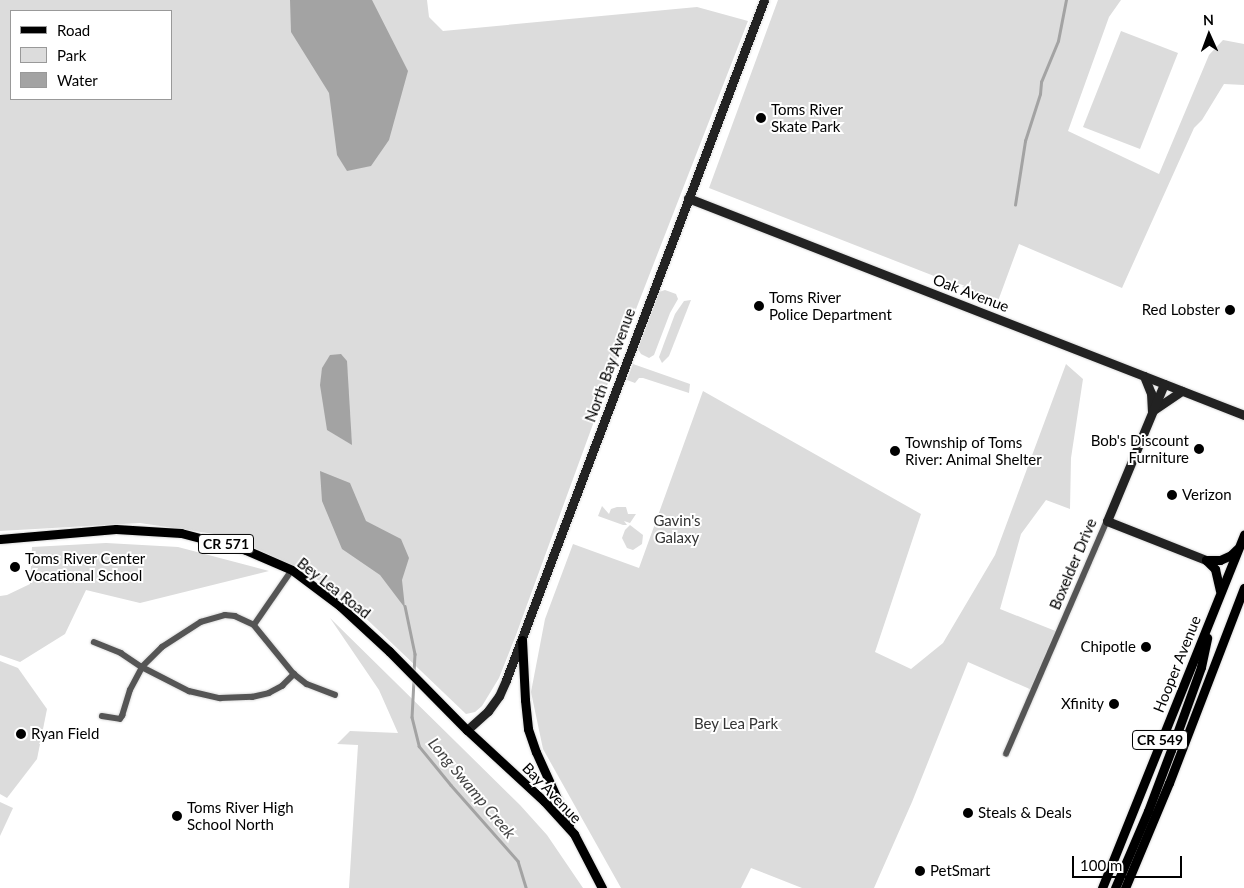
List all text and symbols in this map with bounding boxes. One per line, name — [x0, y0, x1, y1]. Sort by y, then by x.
legend — [10, 10, 172, 100]
north arrow — [1184, 10, 1234, 60]
text: N — [1203, 11, 1214, 28]
text: Road — [57, 21, 90, 39]
text: Park — [57, 46, 86, 64]
text: Water — [57, 71, 98, 89]
place label: Toms River Skate Park — [771, 100, 843, 135]
marker: Toms River Skate Park — [755, 112, 767, 124]
street label: Oak Avenue — [930, 270, 1012, 316]
place label: Toms River Police Department — [769, 288, 892, 323]
marker: Toms River Police Department — [753, 300, 765, 312]
place label: Red Lobster — [1142, 301, 1220, 319]
marker: Red Lobster — [1224, 304, 1236, 316]
street label: North Bay Avenue — [581, 305, 639, 425]
place label: Bob's Discount Furniture — [1091, 431, 1189, 466]
place label: Township of Toms River: Animal Shelter — [905, 433, 1042, 468]
marker: Bob's Discount Furniture — [1193, 443, 1205, 455]
marker: Township of Toms River: Animal Shelter — [889, 445, 901, 457]
place label: Verizon — [1182, 486, 1232, 504]
marker: Verizon — [1166, 489, 1178, 501]
park label: Gavin's Galaxy — [653, 511, 701, 546]
street label: Boxelder Drive — [1046, 516, 1100, 612]
road number: CR 571 — [197, 532, 255, 556]
place label: Toms River Center Vocational School — [25, 549, 146, 584]
street label: Bey Lea Road — [294, 554, 374, 622]
marker: Toms River Center Vocational School — [9, 561, 21, 573]
street label: Hooper Avenue — [1149, 613, 1205, 715]
place label: Chipotle — [1080, 638, 1136, 656]
marker: Chipotle — [1140, 641, 1152, 653]
place label: Xfinity — [1061, 695, 1104, 713]
marker: Xfinity — [1108, 698, 1120, 710]
park label: Bey Lea Park — [694, 715, 778, 733]
place label: Ryan Field — [31, 725, 99, 743]
marker: Ryan Field — [15, 728, 27, 740]
road number: CR 549 — [1131, 728, 1189, 752]
water label: Long Swamp Creek — [424, 734, 520, 842]
street label: Bay Avenue — [518, 759, 586, 827]
place label: Toms River High School North — [187, 798, 294, 833]
place label: Steals & Deals — [978, 804, 1072, 822]
marker: Steals & Deals — [962, 807, 974, 819]
marker: Toms River High School North — [171, 810, 183, 822]
scale bar — [1074, 846, 1184, 878]
text: 100 m — [1080, 856, 1122, 874]
place label: PetSmart — [930, 862, 990, 880]
marker: PetSmart — [914, 865, 926, 877]

